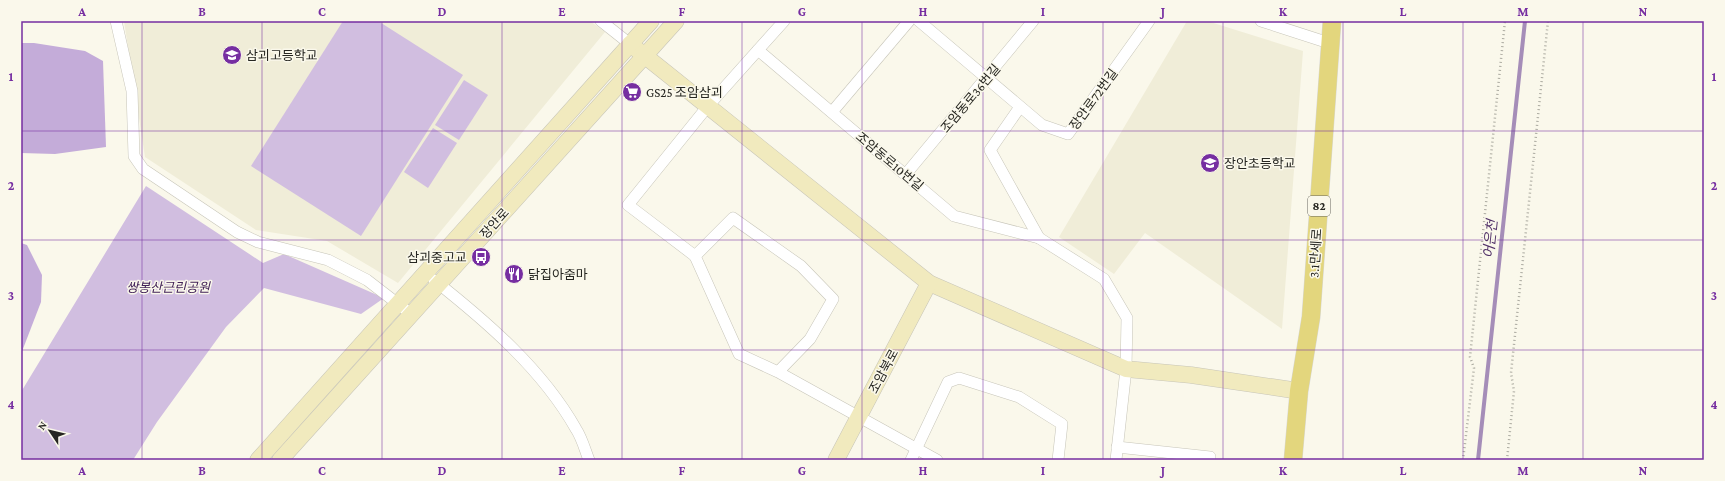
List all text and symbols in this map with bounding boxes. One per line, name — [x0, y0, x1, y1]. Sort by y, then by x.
text: A — [77, 4, 86, 19]
text: B — [198, 4, 206, 19]
text: C — [318, 4, 326, 19]
text: D — [438, 4, 447, 19]
text: E — [558, 4, 566, 19]
text: F — [679, 4, 686, 19]
text: G — [798, 4, 806, 19]
text: H — [919, 4, 928, 19]
text: I — [1041, 4, 1045, 19]
text: J — [1159, 4, 1165, 19]
text: K — [1279, 4, 1288, 19]
text: L — [1400, 4, 1407, 19]
text: M — [1517, 4, 1529, 19]
text: N — [1639, 4, 1648, 19]
school or university icon: 삼괴고등학교 — [221, 44, 243, 66]
place label: 삼괴고등학교 — [246, 48, 318, 63]
street label: 조암동로36번길 — [937, 61, 1003, 136]
street label: 장안로72번길 — [1066, 66, 1121, 133]
text: 1 — [9, 69, 14, 84]
text: 1 — [1712, 69, 1717, 84]
supermarket icon: GS25 조암삼괴 — [621, 81, 643, 103]
place label: GS25 조암삼괴 — [646, 85, 723, 100]
street label: 조암동로10번길 — [853, 129, 926, 194]
school or university icon: 장안초등학교 — [1199, 152, 1221, 174]
place label: 장안초등학교 — [1224, 156, 1296, 171]
text: 2 — [8, 178, 15, 193]
text: 2 — [1711, 178, 1718, 193]
road number: 82 — [1308, 196, 1330, 216]
street label: 장안로 — [477, 205, 512, 242]
water label: 어은천 — [1480, 218, 1500, 259]
street label: 3.1만세로 — [1306, 228, 1325, 278]
bus stop icon: 삼괴중고교 — [470, 246, 492, 268]
place label: 삼괴중고교 — [407, 250, 467, 265]
restaurant icon: 닭집아줌마 — [503, 263, 525, 285]
place label: 닭집아줌마 — [528, 267, 588, 282]
park label: 쌍봉산근린공원 — [126, 280, 211, 295]
text: 3 — [8, 288, 14, 303]
text: 3 — [1711, 288, 1717, 303]
street label: 조암북로 — [866, 347, 901, 396]
text: 4 — [7, 397, 15, 412]
text: 4 — [1710, 397, 1718, 412]
north arrow — [30, 411, 70, 451]
text: N — [35, 418, 49, 432]
text: A — [77, 463, 86, 478]
text: B — [198, 463, 206, 478]
text: C — [318, 463, 326, 478]
text: D — [438, 463, 447, 478]
text: E — [558, 463, 566, 478]
text: F — [679, 463, 686, 478]
text: G — [798, 463, 806, 478]
text: H — [919, 463, 928, 478]
text: I — [1041, 463, 1045, 478]
text: J — [1159, 463, 1165, 478]
text: K — [1279, 463, 1288, 478]
text: L — [1400, 463, 1407, 478]
text: M — [1517, 463, 1529, 478]
text: N — [1639, 463, 1648, 478]

